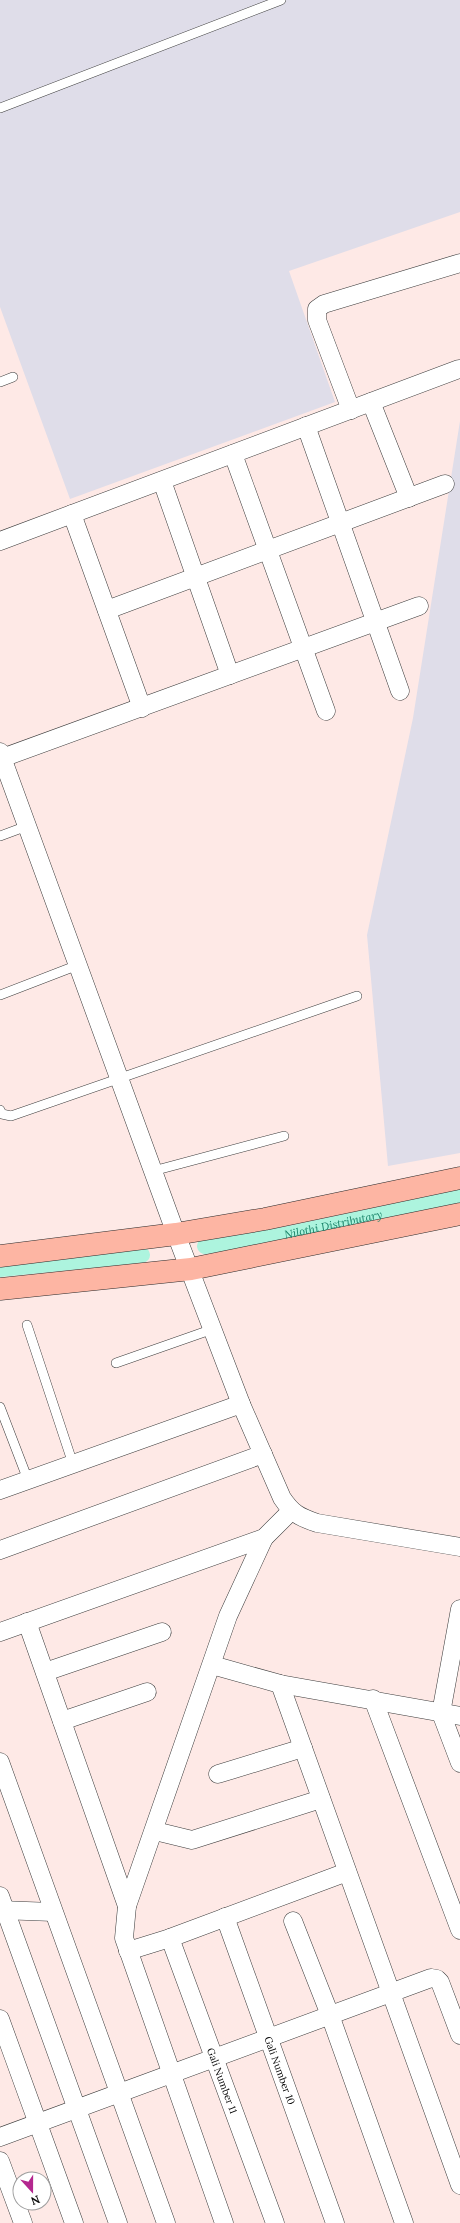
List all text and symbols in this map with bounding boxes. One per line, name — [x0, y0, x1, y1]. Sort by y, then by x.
water label: Nilothi Distributary — [283, 1207, 384, 1242]
street label: Gali Number 10 — [261, 2035, 298, 2106]
street label: Gali Number 11 — [204, 2046, 240, 2116]
north arrow — [12, 2171, 52, 2211]
text: N — [29, 2192, 42, 2209]

